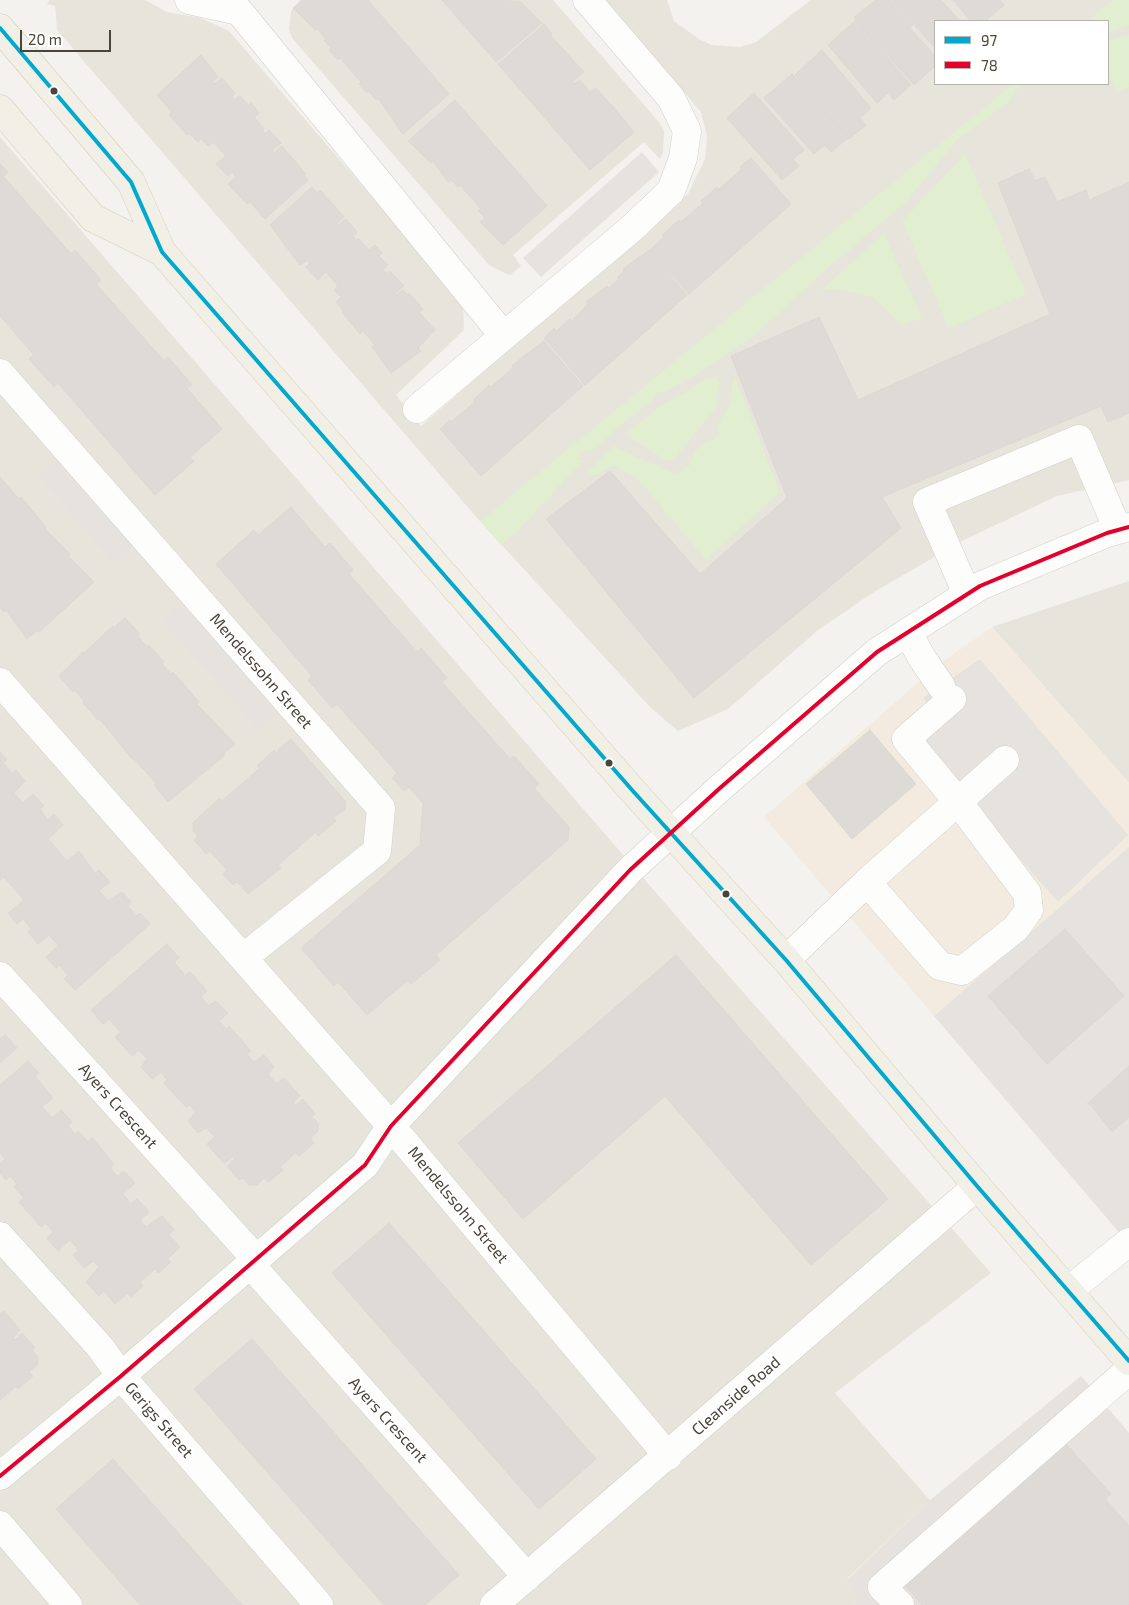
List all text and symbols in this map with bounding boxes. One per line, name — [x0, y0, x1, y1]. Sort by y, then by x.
scale bar — [22, 20, 114, 52]
legend — [934, 20, 1109, 85]
text: 20 m — [28, 30, 62, 48]
text: 97 — [981, 31, 997, 49]
text: 78 — [981, 56, 998, 74]
unlabelled marker — [49, 86, 59, 96]
street label: Mendelssohn Street — [206, 609, 316, 733]
unlabelled marker — [604, 758, 614, 768]
unlabelled marker — [721, 889, 731, 899]
street label: Ayers Crescent — [75, 1059, 161, 1153]
street label: Mendelssohn Street — [404, 1143, 512, 1267]
street label: Cleanside Road — [688, 1352, 784, 1440]
street label: Ayers Crescent — [345, 1373, 431, 1467]
street label: Gerigs Street — [121, 1378, 197, 1462]

